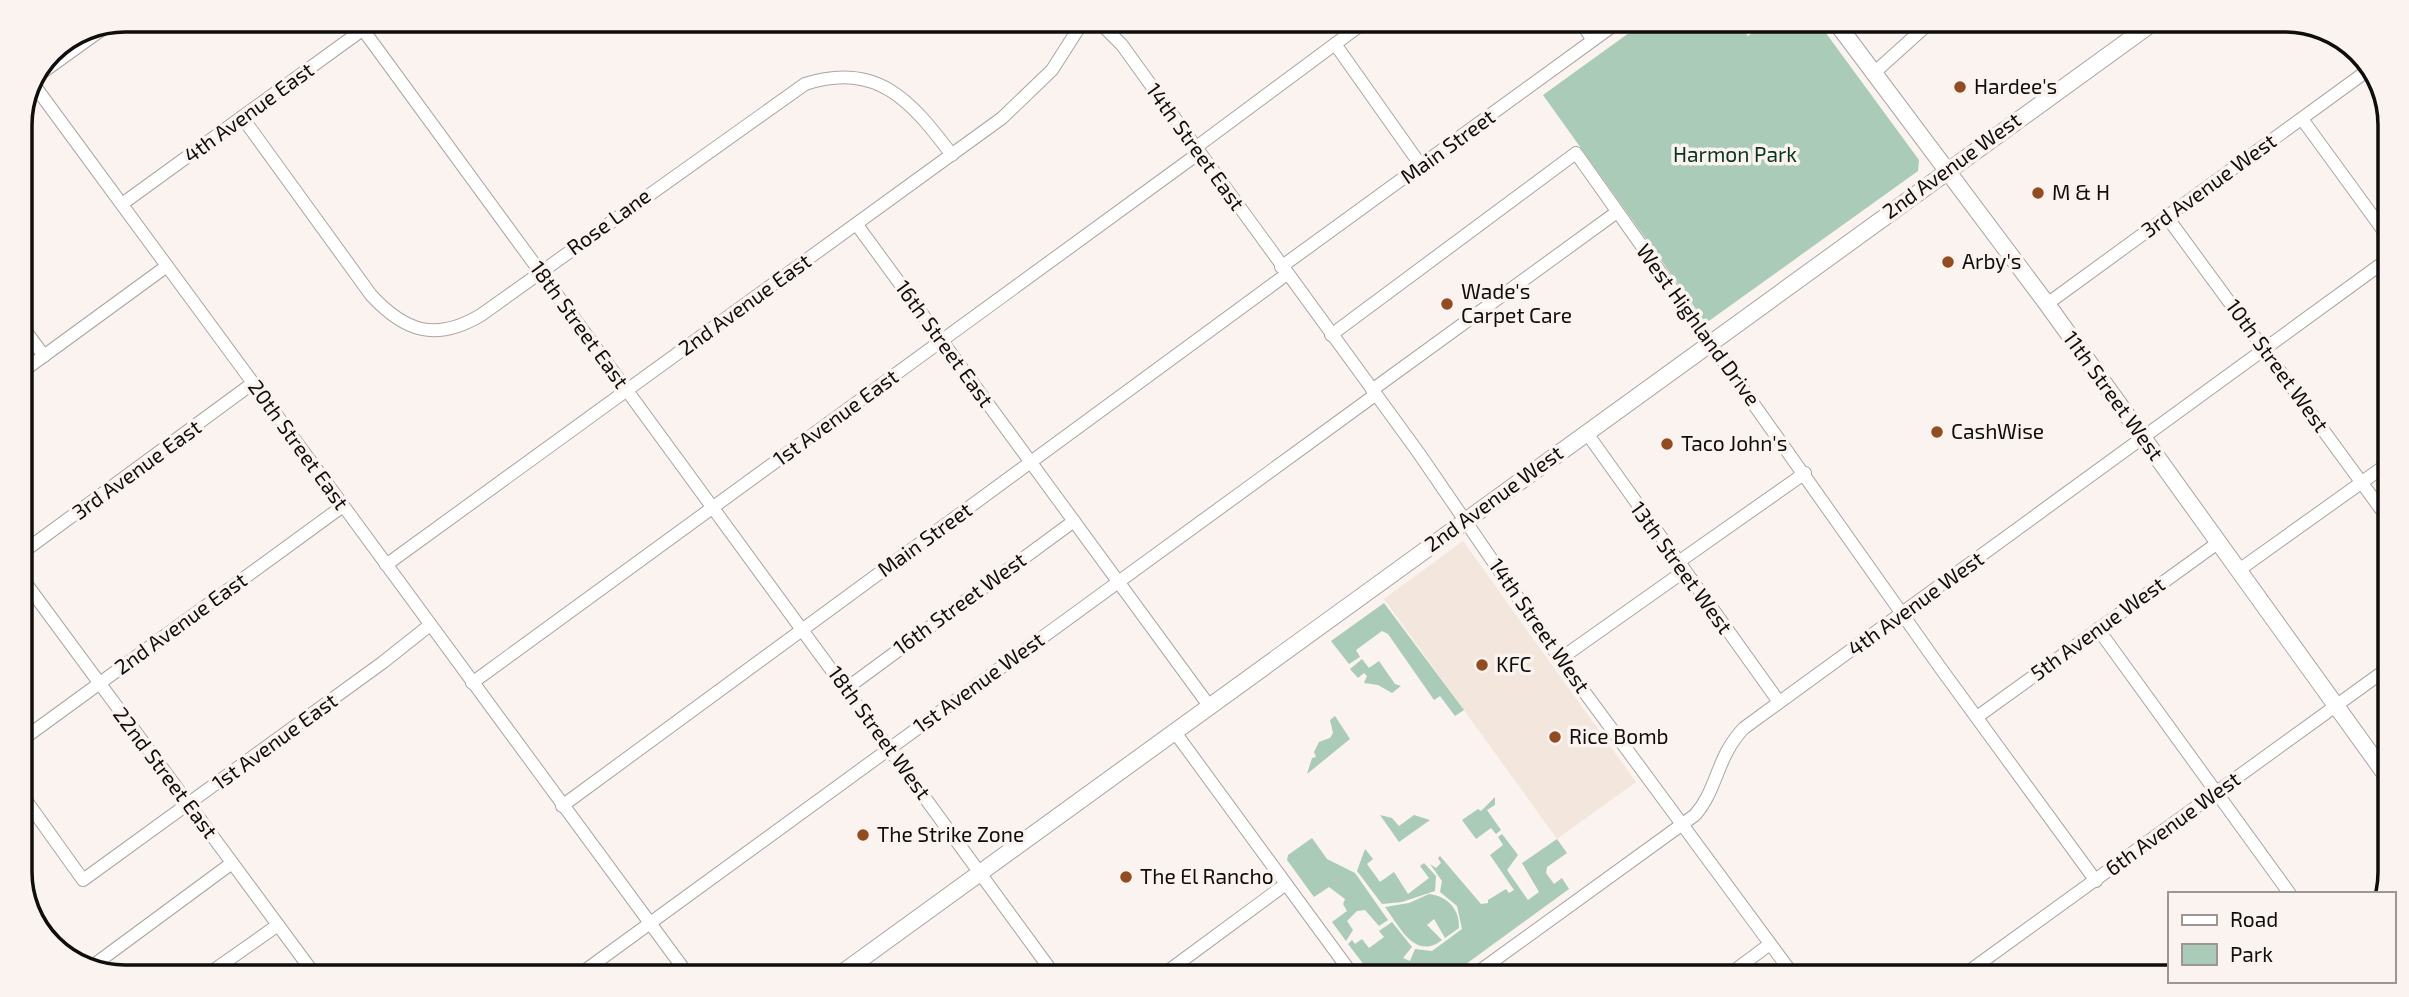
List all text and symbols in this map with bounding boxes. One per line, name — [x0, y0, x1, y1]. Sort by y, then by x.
street label: 4th Avenue East — [178, 56, 318, 167]
place label: Hardee's — [1974, 73, 2057, 98]
street label: 14th Street East — [1142, 78, 1251, 215]
marker: Hardee's — [1952, 79, 1968, 95]
street label: Main Street — [1395, 103, 1499, 188]
street label: 2nd Avenue West — [1877, 106, 2025, 223]
street label: 3rd Avenue West — [2136, 128, 2280, 242]
park label: Harmon Park — [1673, 141, 1797, 166]
place label: M & H — [2052, 179, 2110, 204]
street label: Rose Lane — [561, 182, 655, 259]
marker: M & H — [2030, 185, 2046, 201]
street label: West Highland Drive — [1632, 238, 1766, 410]
street label: 2nd Avenue East — [673, 247, 815, 360]
place label: Arby's — [1962, 248, 2022, 273]
marker: Arby's — [1940, 254, 1956, 270]
street label: 18th Street East — [526, 256, 635, 393]
street label: 16th Street East — [891, 275, 999, 411]
place label: Wade's Carpet Care — [1461, 278, 1572, 327]
street label: 10th Street West — [2222, 294, 2335, 436]
marker: Wade's Carpet Care — [1439, 296, 1455, 312]
street label: 11th Street West — [2059, 326, 2170, 465]
street label: 1st Avenue East — [768, 363, 902, 470]
street label: 20th Street East — [244, 374, 355, 514]
street label: 3rd Avenue East — [67, 414, 205, 524]
place label: CashWise — [1951, 418, 2044, 443]
marker: CashWise — [1929, 424, 1945, 440]
place label: Taco John's — [1681, 430, 1787, 455]
marker: Taco John's — [1659, 436, 1675, 452]
street label: 2nd Avenue West — [1419, 439, 1567, 556]
street label: Main Street — [872, 496, 976, 581]
street label: 13th Street West — [1626, 496, 1739, 638]
street label: 4th Avenue West — [1842, 545, 1988, 660]
street label: 16th Street West — [888, 546, 1030, 659]
street label: 14th Street West — [1485, 553, 1596, 697]
street label: 2nd Avenue East — [109, 566, 251, 679]
street label: 5th Avenue West — [2025, 571, 2169, 685]
street label: 1st Avenue West — [908, 626, 1048, 738]
place label: KFC — [1496, 651, 1532, 676]
marker: KFC — [1474, 657, 1490, 673]
street label: 18th Street West — [824, 661, 937, 803]
street label: 1st Avenue East — [207, 687, 341, 794]
street label: 22nd Street East — [109, 702, 224, 843]
place label: Rice Bomb — [1569, 723, 1669, 748]
marker: Rice Bomb — [1547, 729, 1563, 745]
street label: 6th Avenue West — [2100, 765, 2244, 880]
place label: The Strike Zone — [877, 821, 1024, 846]
marker: The Strike Zone — [855, 827, 871, 843]
place label: The El Rancho — [1140, 863, 1274, 888]
marker: The El Rancho — [1118, 869, 1134, 885]
legend — [2168, 892, 2395, 983]
text: Road — [2230, 906, 2278, 931]
text: Park — [2230, 941, 2273, 966]

